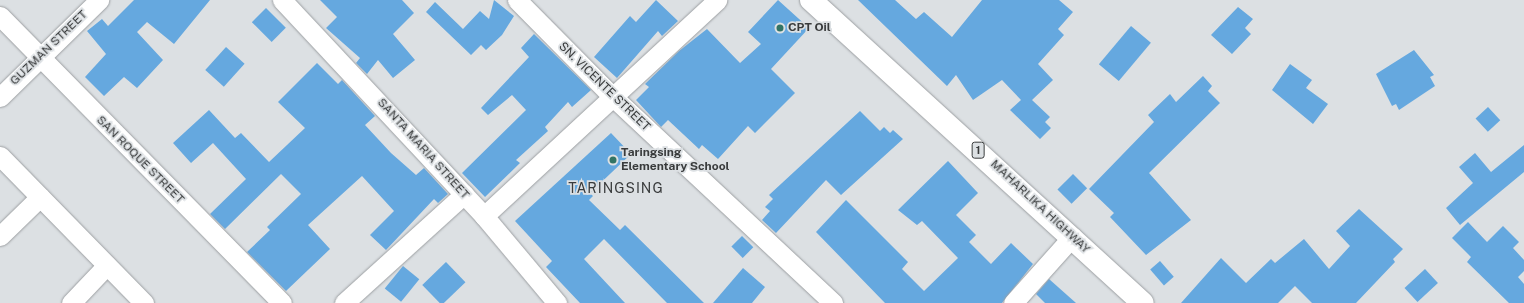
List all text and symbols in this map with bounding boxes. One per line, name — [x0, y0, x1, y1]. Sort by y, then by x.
street label: GUZMAN STREET — [8, 8, 90, 88]
place label: CPT Oil — [788, 21, 831, 35]
marker: CPT Oil — [775, 23, 785, 33]
street label: SN. VICENTE STREET — [555, 40, 653, 134]
street label: SANTA MARIA STREET — [374, 96, 472, 202]
street label: SAN ROQUE STREET — [93, 113, 187, 207]
road number: 1 — [971, 141, 985, 159]
place label: Taringsing Elementary School — [621, 146, 730, 174]
marker: Taringsing Elementary School — [608, 155, 618, 165]
street label: MAHARLIKA HIGHWAY — [987, 157, 1093, 257]
district label: TARINGSING — [568, 180, 664, 196]

